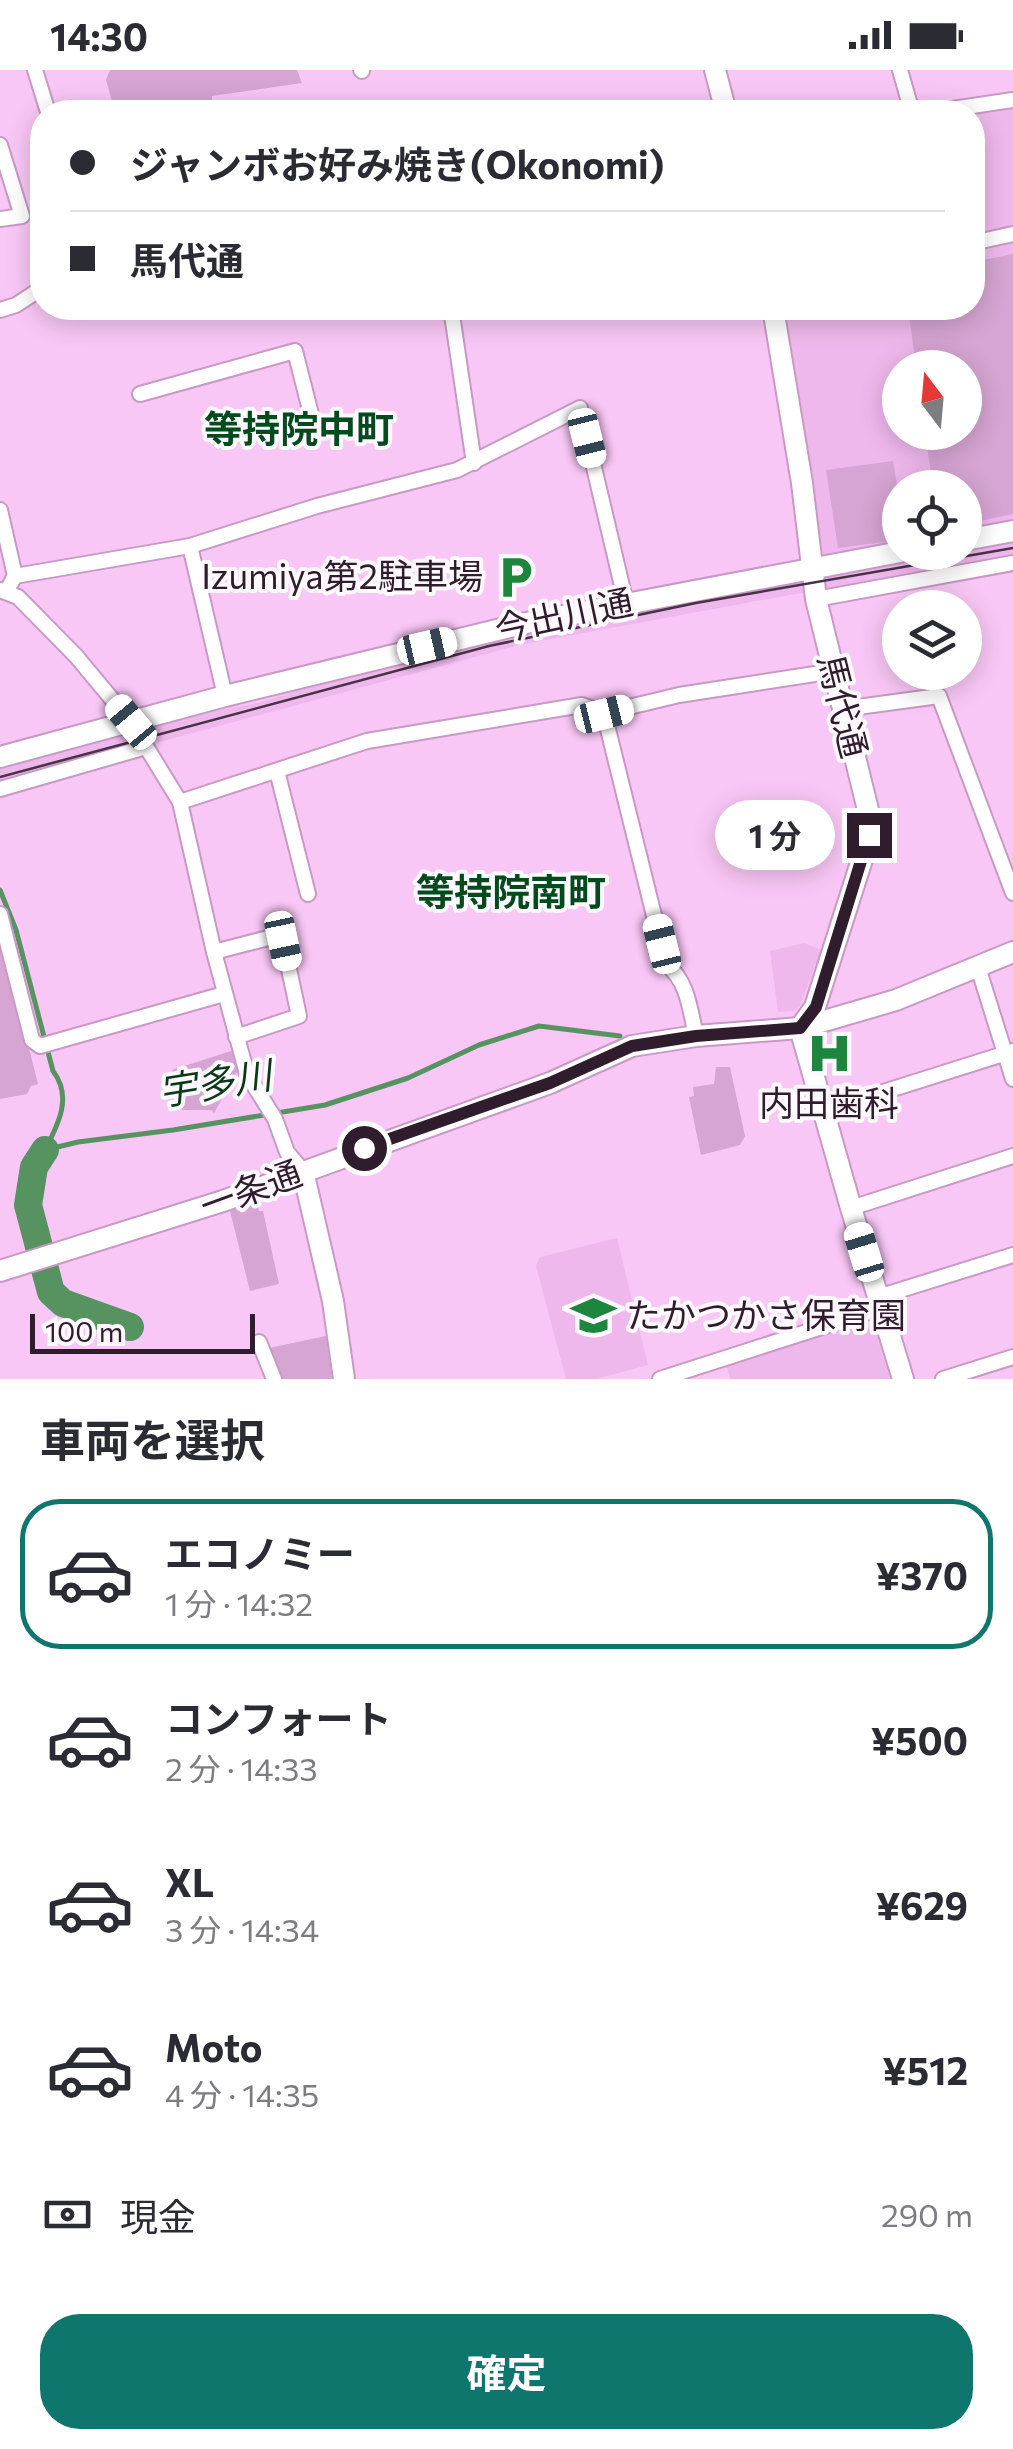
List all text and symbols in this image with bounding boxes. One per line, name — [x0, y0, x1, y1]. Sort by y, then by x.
text: 14:30 — [50, 12, 148, 59]
text: ジャンボお好み焼き(Okonomi) — [130, 140, 664, 187]
text: 馬代通 — [130, 236, 244, 283]
north arrow — [882, 350, 982, 450]
map controls — [882, 350, 982, 690]
district label: 等持院中町 — [204, 404, 394, 451]
car — [565, 405, 609, 471]
button: locate — [882, 470, 982, 570]
place label: Izumiya第2駐車場 — [201, 553, 483, 596]
parking icon: Izumiya第2駐車場 — [492, 553, 540, 601]
street label: 今出川通 — [491, 578, 636, 649]
button: layers — [882, 590, 982, 690]
car — [394, 625, 460, 667]
street label: 馬代通 — [811, 649, 878, 762]
car — [100, 689, 162, 755]
car — [571, 692, 637, 736]
callout: 1 分 — [714, 800, 834, 870]
route end — [847, 813, 892, 858]
text: 1 分 — [749, 815, 801, 855]
district label: 等持院南町 — [416, 867, 606, 914]
car — [262, 909, 304, 973]
car — [640, 911, 684, 977]
hospital icon: 内田歯科 — [805, 1030, 853, 1078]
water label: 宇多川 — [155, 1049, 279, 1114]
place label: 内田歯科 — [759, 1080, 899, 1123]
route start — [342, 1126, 387, 1171]
street label: 一条通 — [193, 1149, 307, 1226]
car — [841, 1219, 887, 1285]
school or university icon: たかつかさ保育園 — [569, 1292, 617, 1340]
place label: たかつかさ保育園 — [626, 1292, 906, 1335]
scale bar — [30, 1309, 255, 1354]
text: 100 m — [45, 1314, 123, 1348]
text: 車両を選択 — [40, 1411, 265, 1466]
icon: car — [45, 1529, 135, 1619]
text: エコノミー — [165, 1529, 355, 1576]
text: ¥370 — [876, 1551, 968, 1598]
text: 1 分 · 14:32 — [165, 1583, 313, 1623]
icon: car — [45, 1694, 135, 1784]
text: コンフォート — [165, 1694, 392, 1741]
text: ¥500 — [871, 1716, 968, 1763]
text: 2 分 · 14:33 — [165, 1748, 318, 1788]
text: XL — [165, 1858, 214, 1905]
icon: car — [45, 1859, 135, 1949]
text: ¥629 — [876, 1881, 968, 1928]
text: 3 分 · 14:34 — [165, 1909, 319, 1949]
text: Moto — [165, 2023, 263, 2070]
icon: car — [45, 2024, 135, 2114]
text: ¥512 — [882, 2046, 968, 2093]
text: 4 分 · 14:35 — [165, 2074, 319, 2114]
icon: cash — [40, 2187, 95, 2242]
text: 現金 — [120, 2192, 196, 2239]
text: 290 m — [881, 2194, 973, 2234]
button: 確定 — [40, 2314, 973, 2429]

